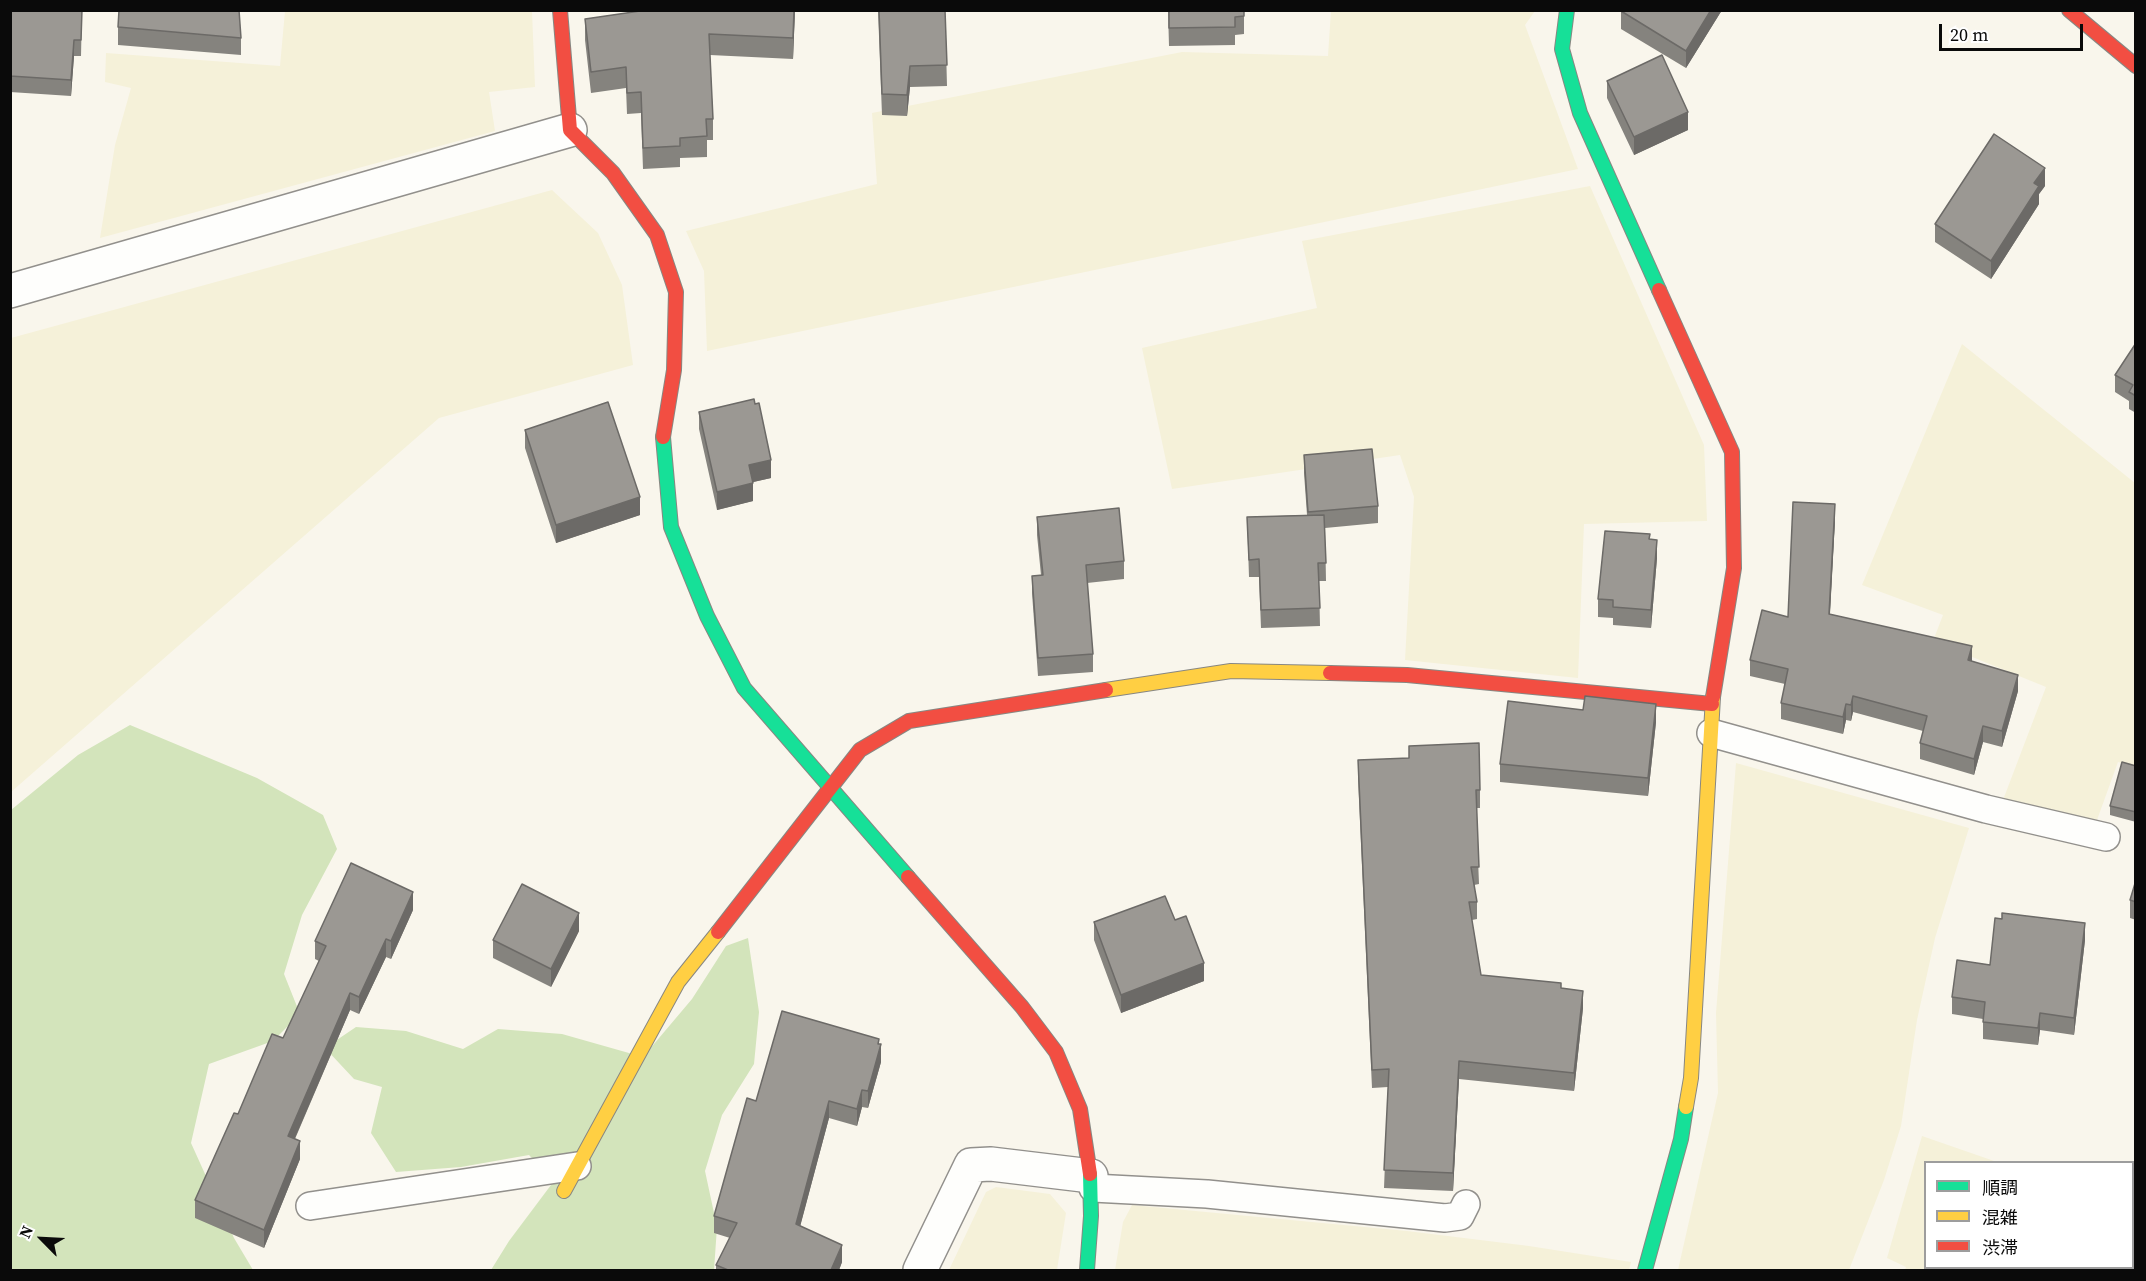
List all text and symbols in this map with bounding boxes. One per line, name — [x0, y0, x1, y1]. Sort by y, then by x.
scale bar — [1942, 12, 2086, 50]
text: 20 m — [1950, 22, 1988, 47]
legend — [1924, 1161, 2134, 1269]
text: 順調 — [1982, 1175, 2018, 1200]
text: 混雑 — [1982, 1205, 2018, 1230]
north arrow — [12, 1209, 72, 1269]
text: N — [13, 1222, 38, 1241]
text: 渋滞 — [1982, 1235, 2018, 1260]

